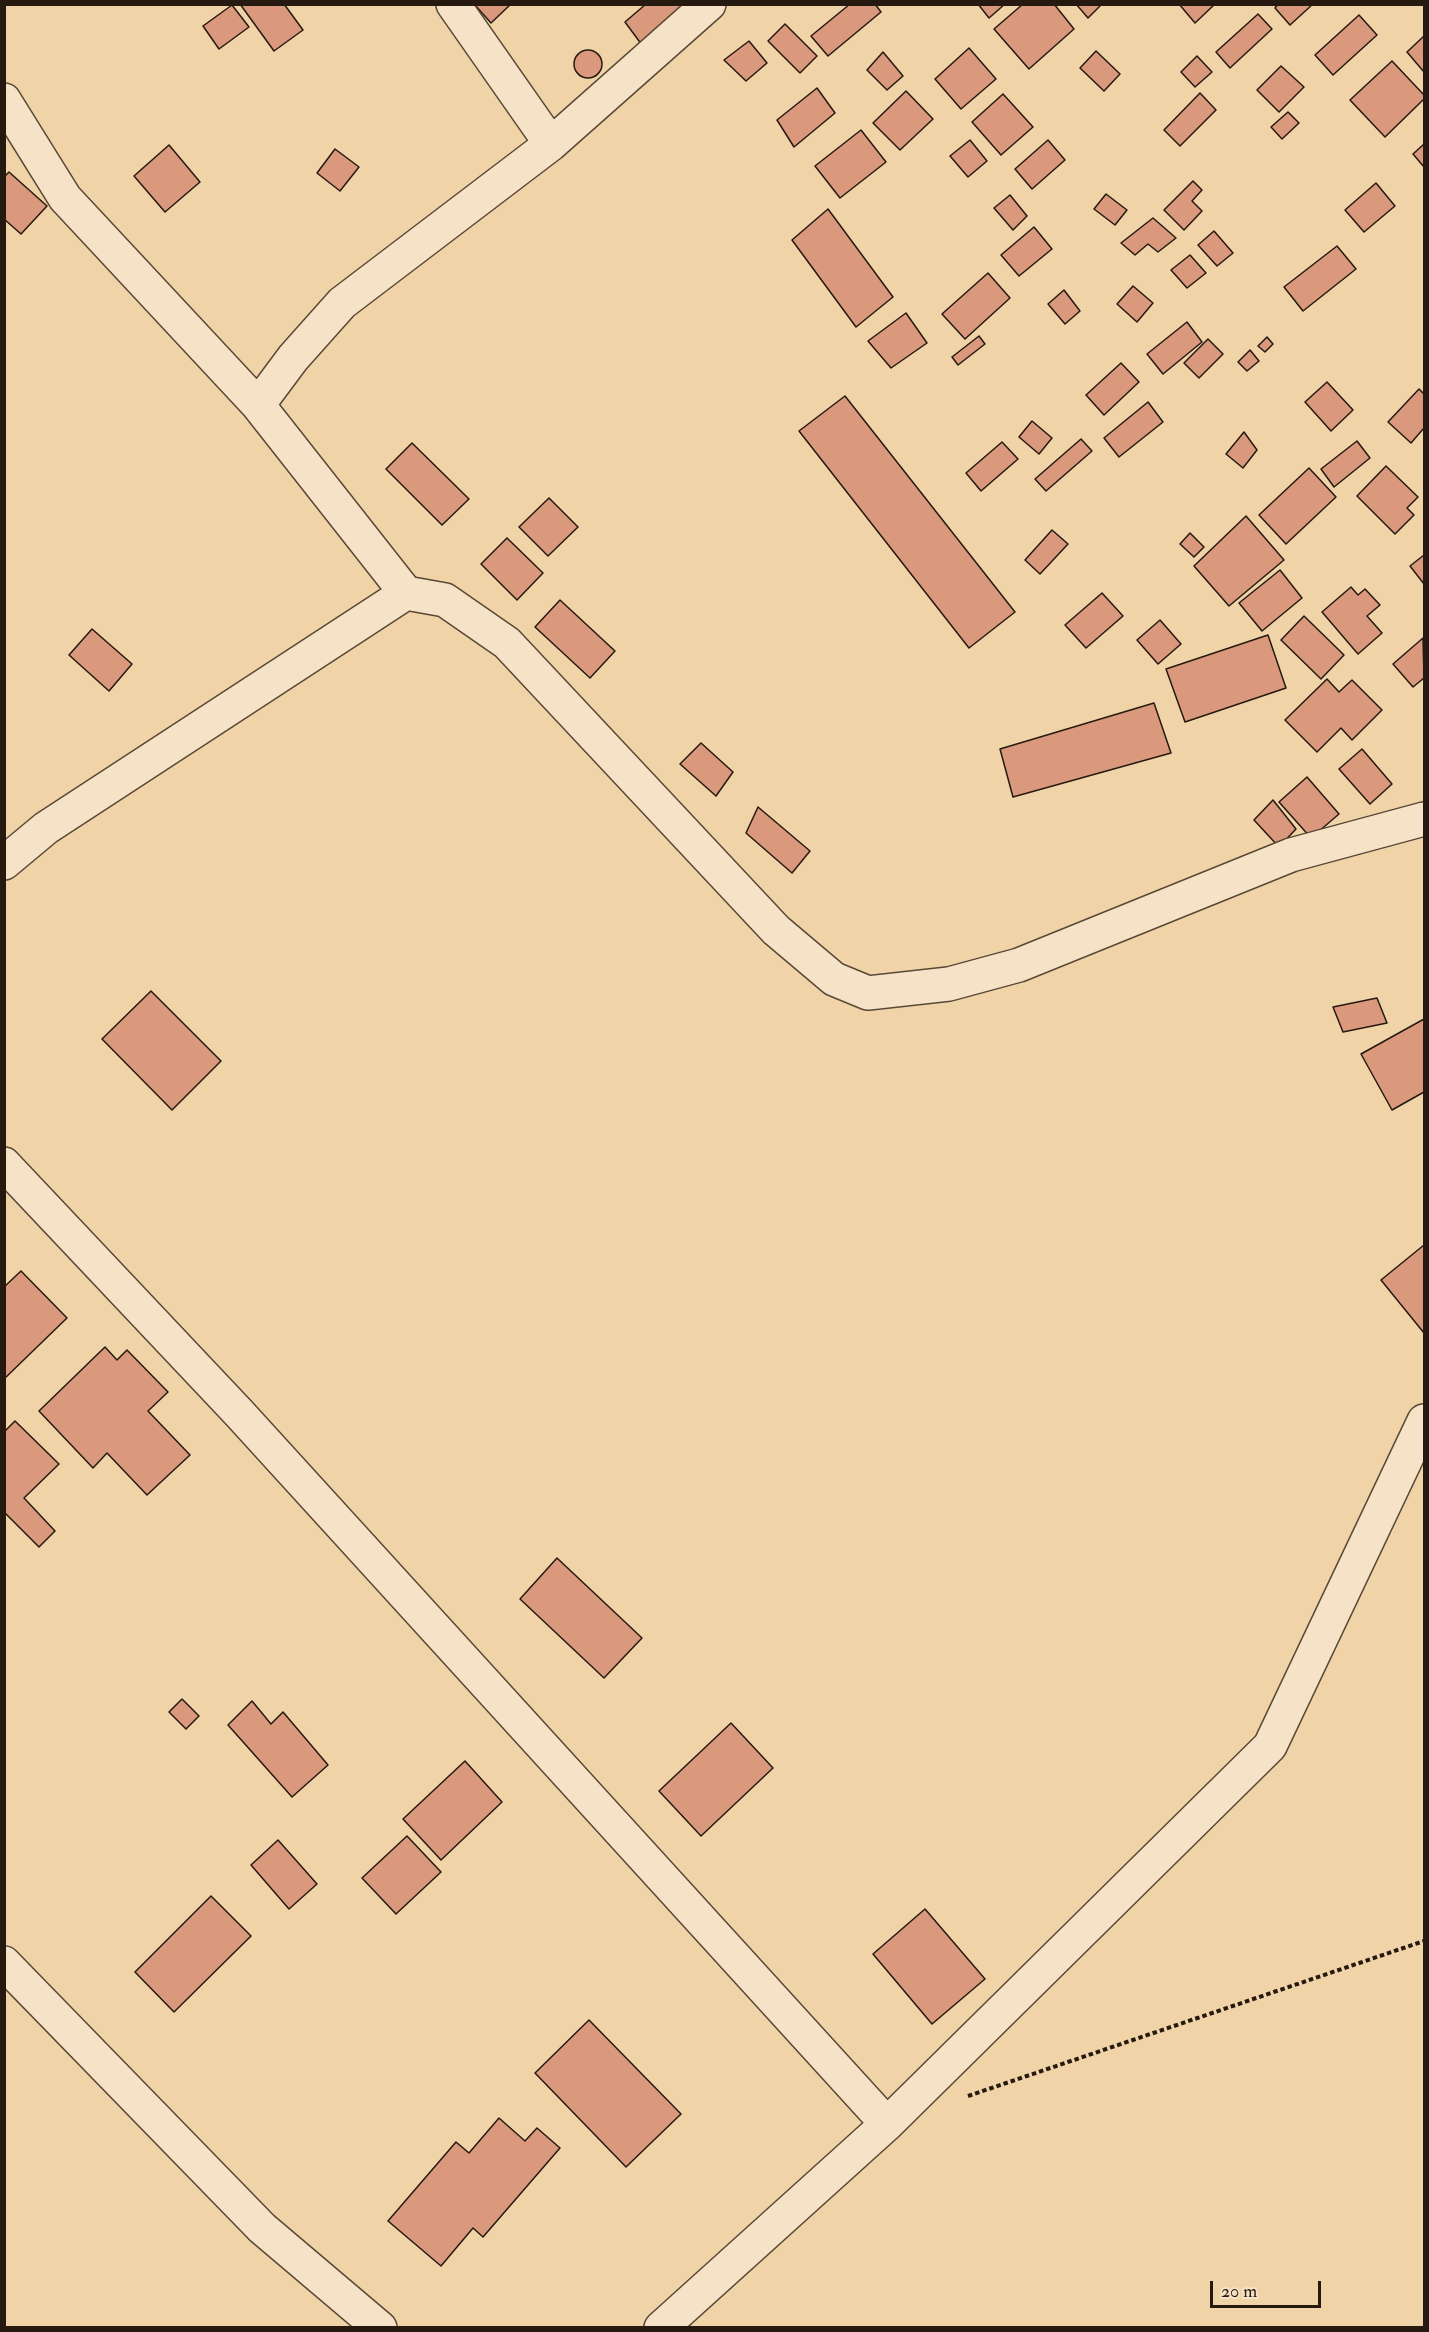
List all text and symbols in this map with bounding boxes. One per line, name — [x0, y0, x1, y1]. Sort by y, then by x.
scale bar — [1213, 2269, 1324, 2307]
text: 20 m — [1221, 2280, 1257, 2303]

